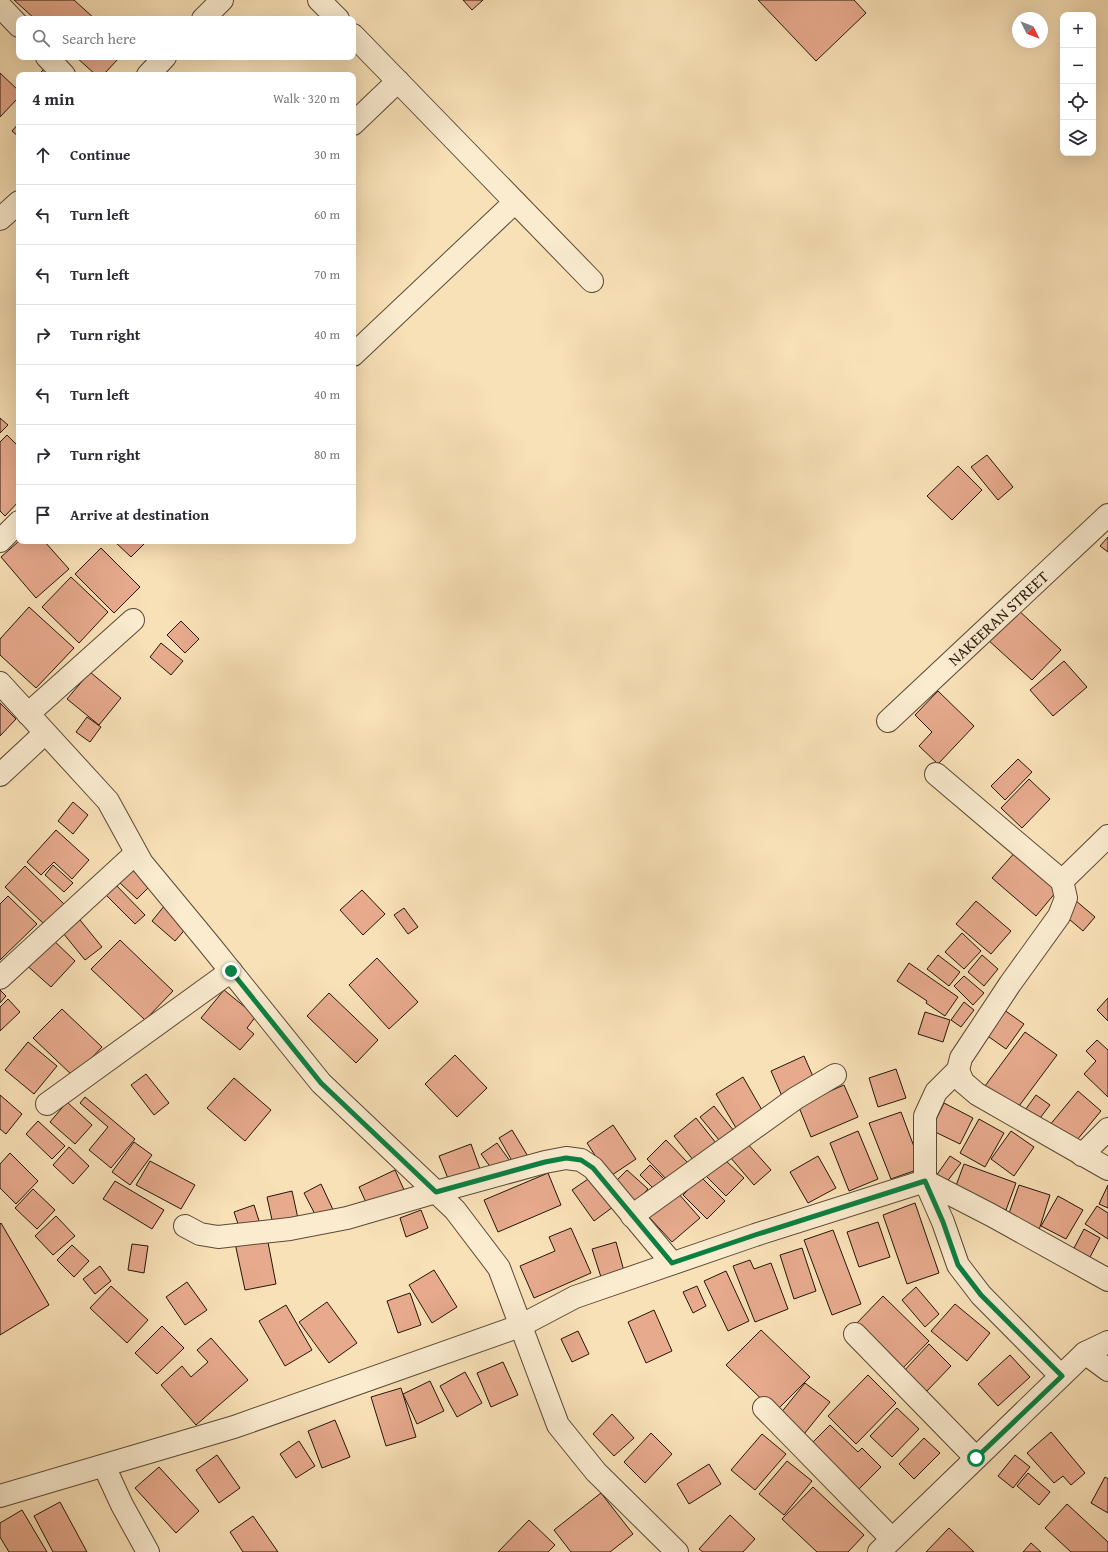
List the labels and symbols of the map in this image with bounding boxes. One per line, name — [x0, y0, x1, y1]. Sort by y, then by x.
north arrow — [1012, 12, 1048, 48]
street label: NAKEERAN STREET — [942, 565, 1054, 671]
route end — [222, 962, 240, 980]
route start — [967, 1449, 985, 1467]

